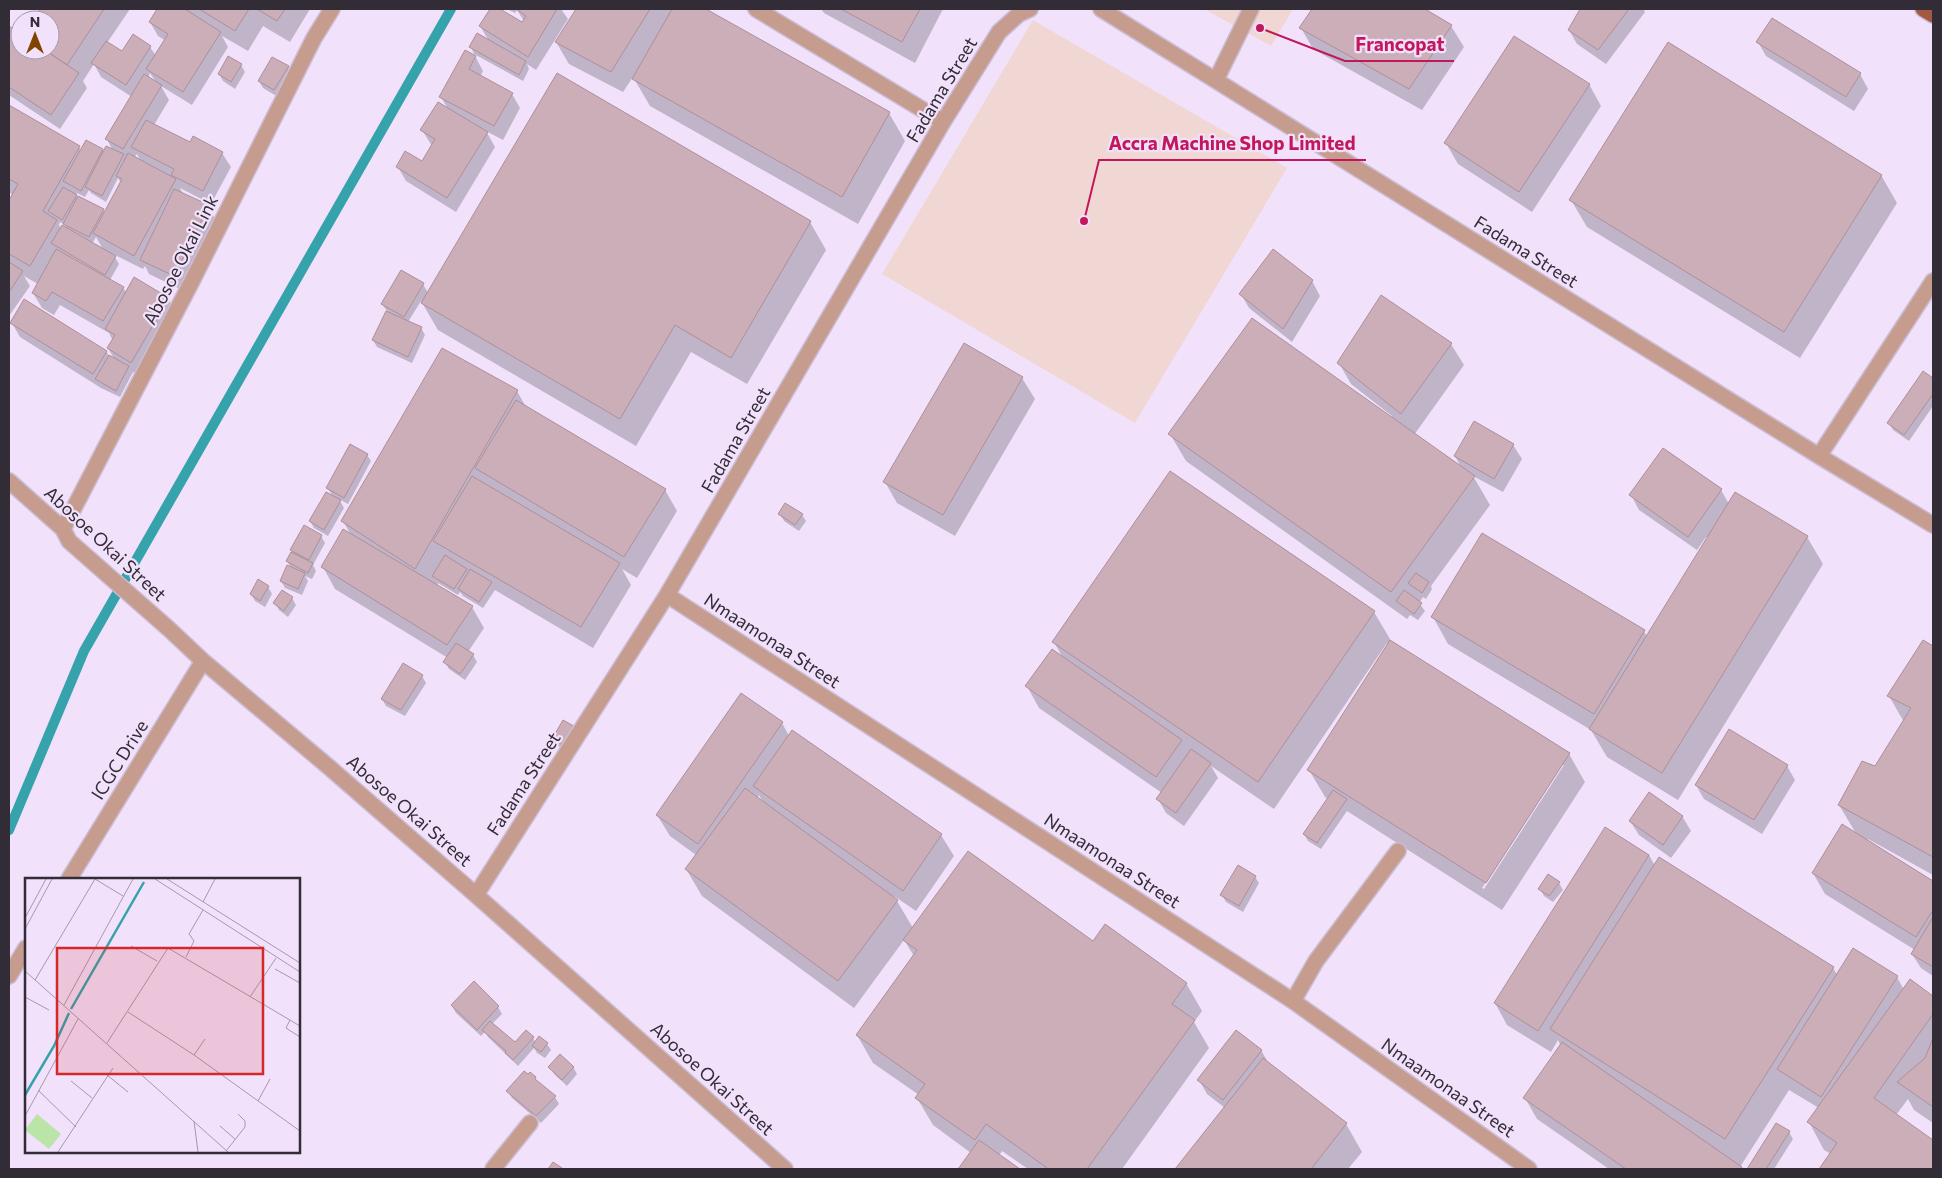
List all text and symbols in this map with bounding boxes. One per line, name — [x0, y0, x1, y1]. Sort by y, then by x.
north arrow — [10, 10, 60, 60]
text: N — [30, 13, 40, 30]
callout: Francopat — [1345, 27, 1454, 61]
text: Francopat — [1355, 32, 1445, 55]
street label: Fadama Street — [901, 33, 981, 146]
callout: Accra Machine Shop Limited — [1099, 126, 1366, 160]
text: Accra Machine Shop Limited — [1109, 131, 1356, 154]
street label: Abosoe Okai Link — [138, 191, 222, 328]
street label: Fadama Street — [1470, 210, 1583, 292]
street label: Fadama Street — [696, 383, 774, 496]
street label: Abosoe Okai Street — [40, 481, 171, 605]
street label: Nmaamonaa Street — [700, 588, 845, 692]
street label: ICGC Drive — [86, 716, 152, 803]
street label: Fadama Street — [482, 728, 565, 839]
street label: Abosoe Okai Street — [343, 750, 477, 870]
street label: Nmaamonaa Street — [1040, 808, 1185, 912]
inset map — [25, 878, 300, 1153]
street label: Abosoe Okai Street — [646, 1017, 779, 1139]
street label: Nmaamonaa Street — [1378, 1033, 1520, 1142]

